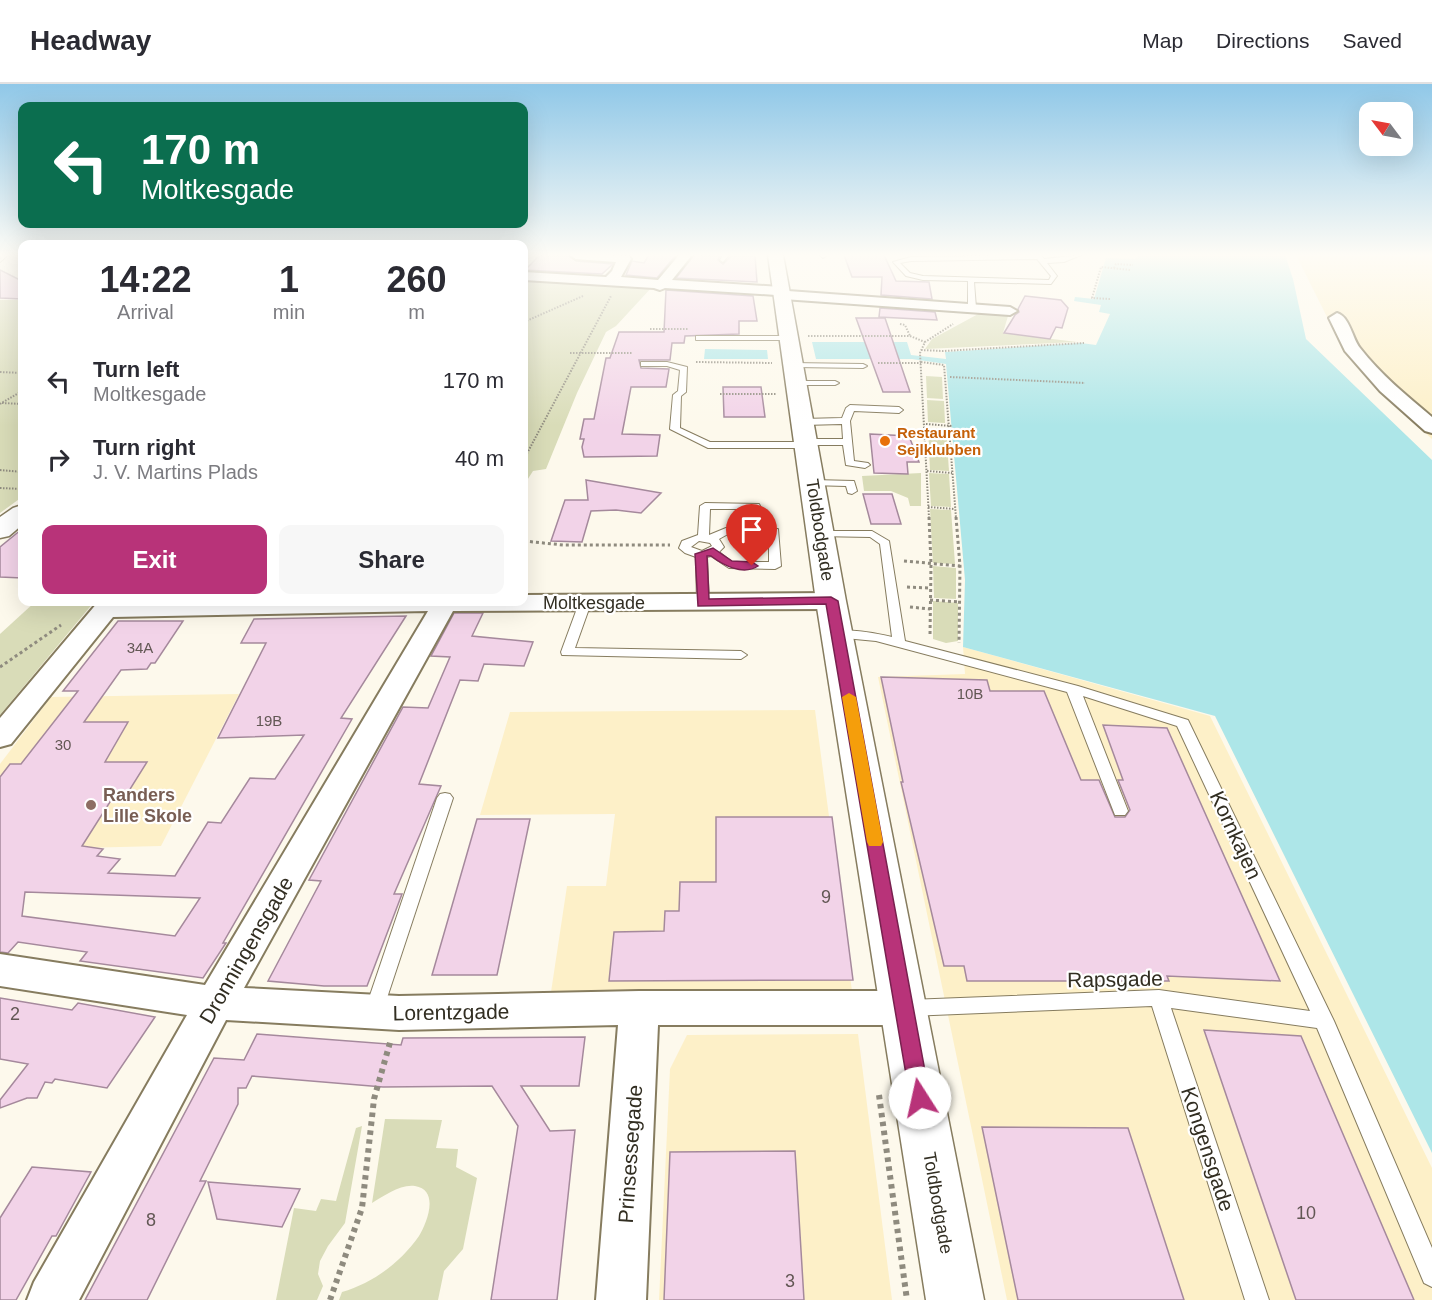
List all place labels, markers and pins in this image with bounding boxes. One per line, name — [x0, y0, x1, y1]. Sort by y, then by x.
place label: Restaurant Sejlklubben — [897, 424, 981, 458]
marker: Restaurant Sejlklubben — [878, 434, 892, 448]
pin — [726, 504, 777, 566]
place label: Randers Lille Skole — [103, 785, 192, 826]
marker: Randers Lille Skole — [84, 798, 98, 812]

